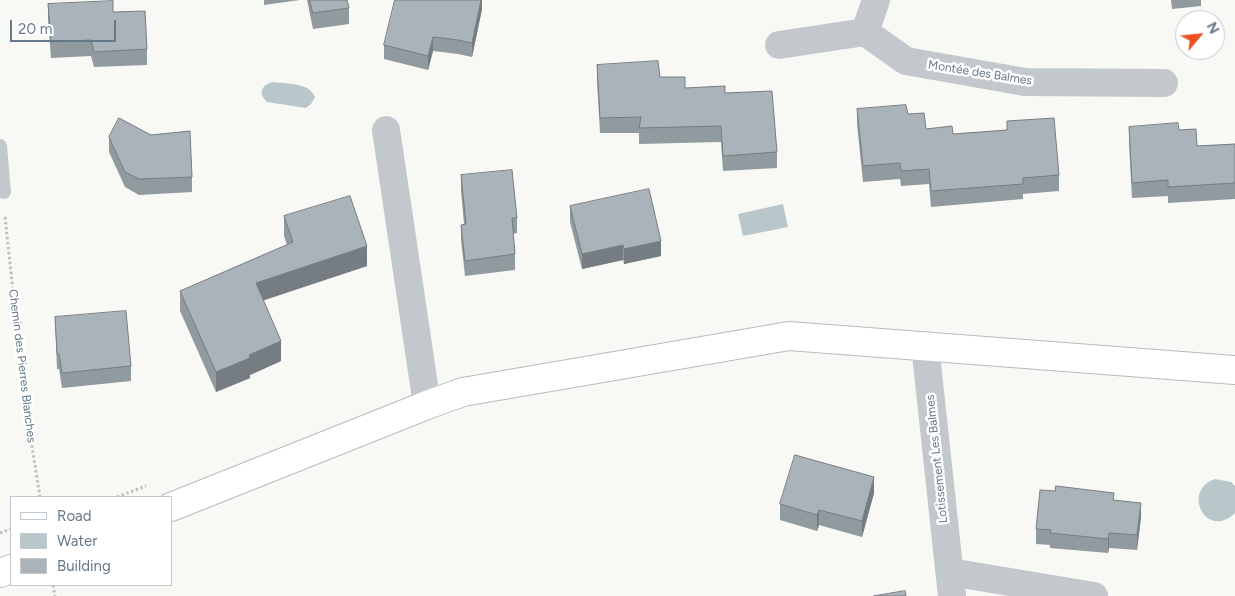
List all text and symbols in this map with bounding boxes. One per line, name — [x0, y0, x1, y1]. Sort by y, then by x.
scale bar — [12, 10, 119, 42]
north arrow — [1175, 10, 1225, 60]
text: N — [1203, 19, 1223, 37]
text: 20 m — [18, 20, 52, 38]
street label: Montée des Balmes — [927, 58, 1033, 88]
street label: Chemin des Pierres Blanches — [5, 289, 39, 443]
street label: Lotissement Les Balmes — [923, 394, 951, 524]
legend — [10, 496, 172, 586]
text: Road — [57, 507, 92, 525]
text: Water — [57, 532, 97, 550]
text: Building — [57, 557, 111, 575]

